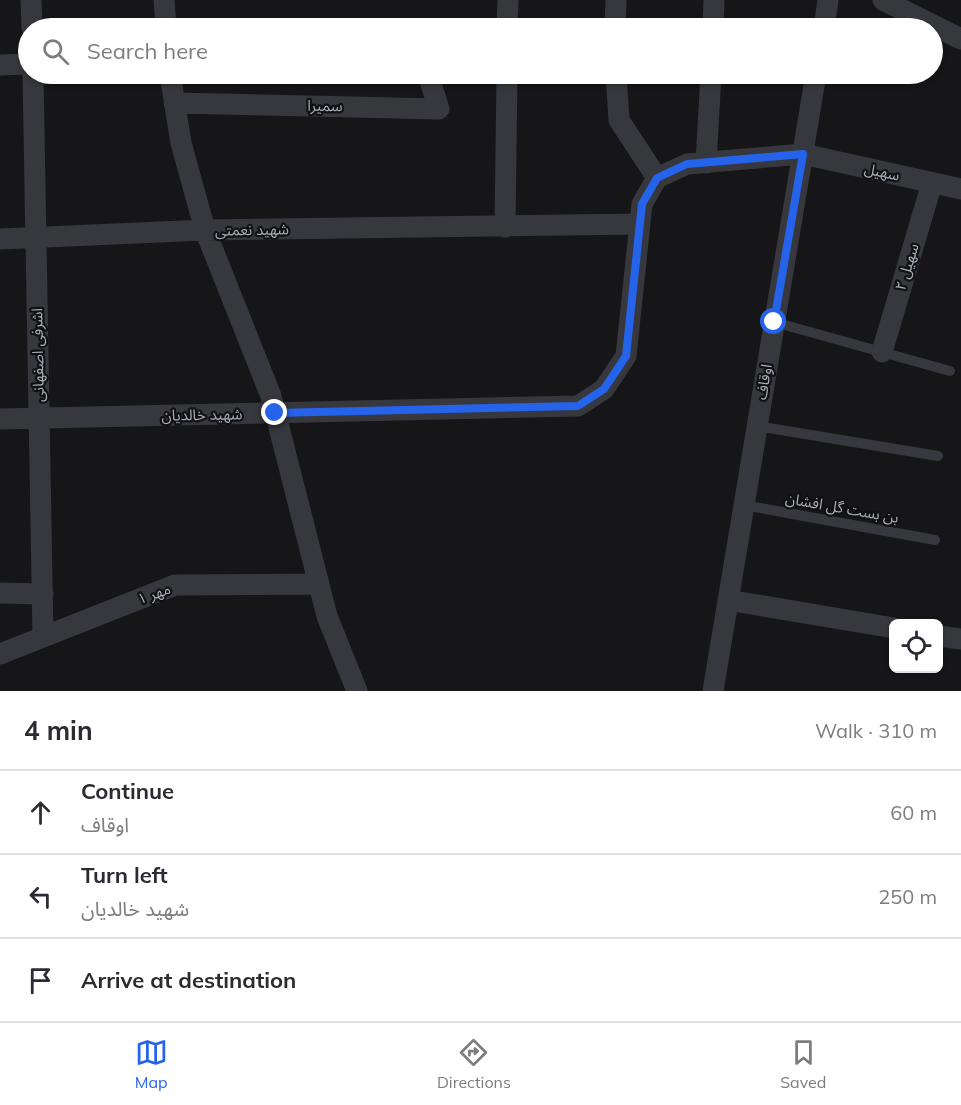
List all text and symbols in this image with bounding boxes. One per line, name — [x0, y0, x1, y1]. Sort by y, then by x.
search box — [18, 18, 943, 84]
icon: search — [39, 35, 72, 68]
text: Search here — [87, 37, 208, 65]
street label: سمیرا — [307, 96, 343, 115]
street label: سهیل — [863, 158, 902, 185]
street label: شهید نعمتی — [215, 219, 289, 240]
street label: سهیل ۲ — [890, 241, 923, 293]
street label: اشرفی اصفهانی — [27, 308, 48, 402]
route start — [760, 308, 786, 334]
street label: اوقاف — [751, 363, 776, 401]
route end — [261, 399, 287, 425]
street label: شهید خالدیان — [161, 404, 243, 425]
street label: بن بست گل افشان — [784, 488, 900, 527]
street label: مهر ۱ — [135, 579, 173, 608]
map controls — [889, 619, 943, 673]
button: locate — [889, 619, 943, 673]
text: 4 min — [24, 714, 93, 747]
text: Walk · 310 m — [815, 718, 937, 743]
text: Continue — [81, 777, 174, 805]
icon: ahead — [24, 796, 57, 829]
text: 60 m — [890, 800, 937, 825]
text: اوقاف — [81, 812, 129, 837]
text: Turn left — [81, 861, 168, 889]
icon: left — [24, 880, 57, 913]
text: 250 m — [878, 884, 937, 909]
text: شهید خالدیان — [81, 896, 189, 921]
icon: arrive — [24, 964, 57, 997]
text: Arrive at destination — [81, 966, 296, 994]
tab: Map — [135, 1036, 168, 1092]
tab: Directions — [437, 1036, 511, 1092]
tab: Saved — [780, 1036, 826, 1092]

